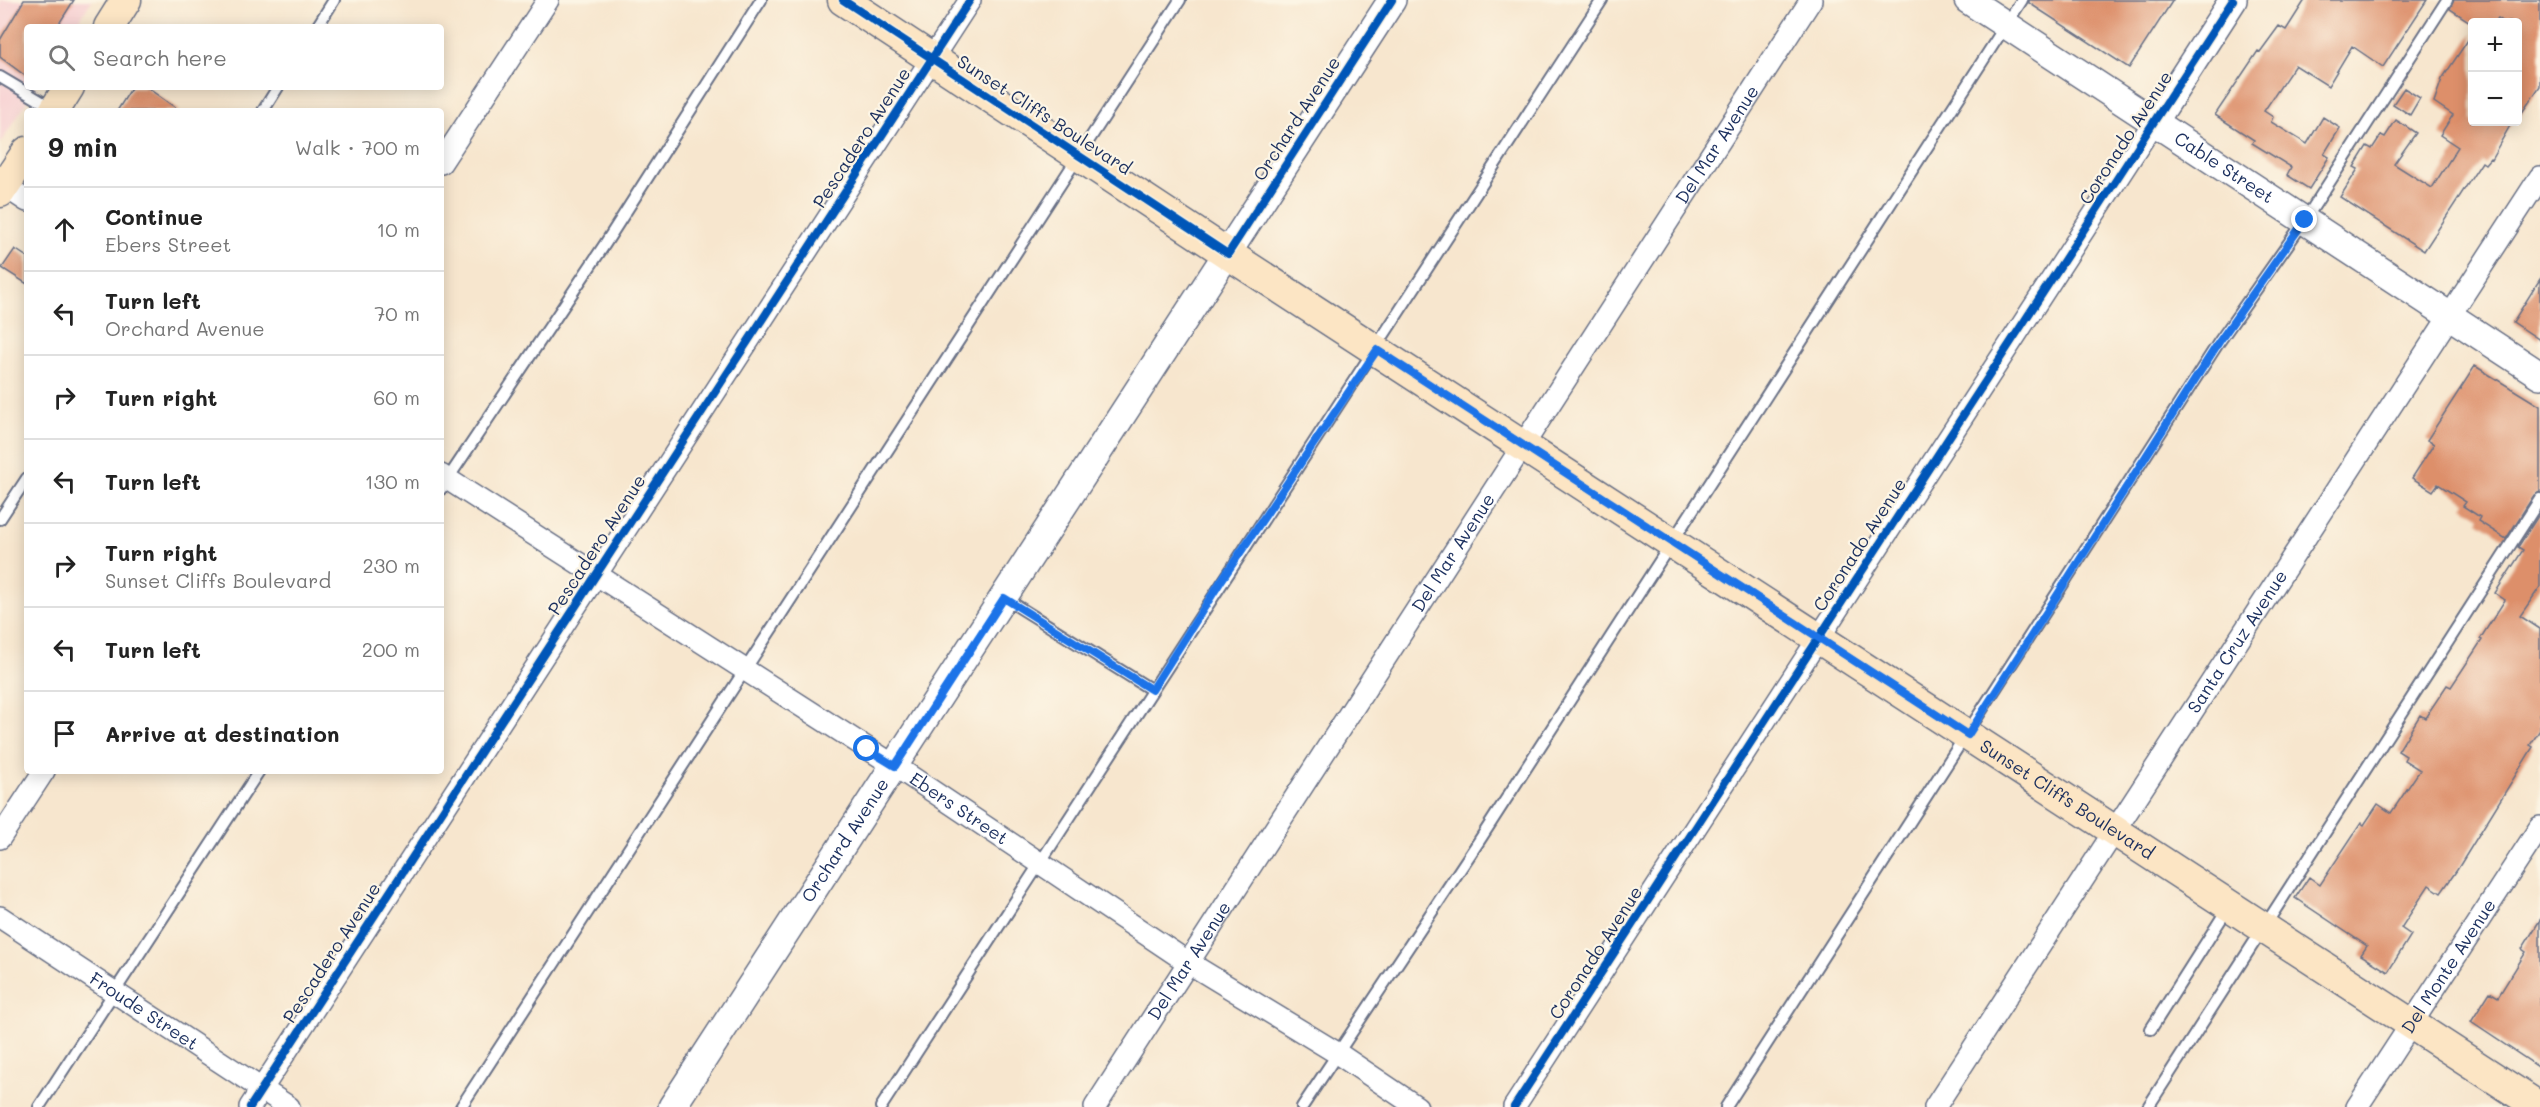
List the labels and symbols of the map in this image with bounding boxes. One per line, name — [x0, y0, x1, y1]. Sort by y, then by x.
street label: Sunset Cliffs Boulevard — [953, 49, 1136, 180]
street label: Orchard Avenue — [1247, 52, 1345, 185]
street label: Pescadero Avenue — [807, 63, 916, 212]
street label: Coronado Avenue — [2073, 66, 2177, 209]
street label: Del Mar Avenue — [1669, 80, 1764, 208]
street label: Cable Street — [2170, 126, 2279, 208]
route end — [2291, 206, 2317, 232]
street label: Pescadero Avenue — [542, 470, 651, 619]
street label: Coronado Avenue — [1807, 473, 1911, 616]
street label: Del Mar Avenue — [1405, 488, 1500, 616]
street label: Santa Cruz Avenue — [2181, 565, 2292, 717]
street label: Sunset Cliffs Boulevard — [1975, 733, 2159, 865]
route start — [853, 735, 879, 761]
street label: Ebers Street — [905, 766, 1013, 850]
street label: Orchard Avenue — [795, 773, 894, 907]
street label: Pescadero Avenue — [277, 878, 386, 1027]
street label: Coronado Avenue — [1543, 881, 1647, 1024]
street label: Del Monte Avenue — [2395, 894, 2501, 1038]
street label: Del Mar Avenue — [1141, 897, 1236, 1024]
street label: Froude Street — [85, 966, 203, 1055]

